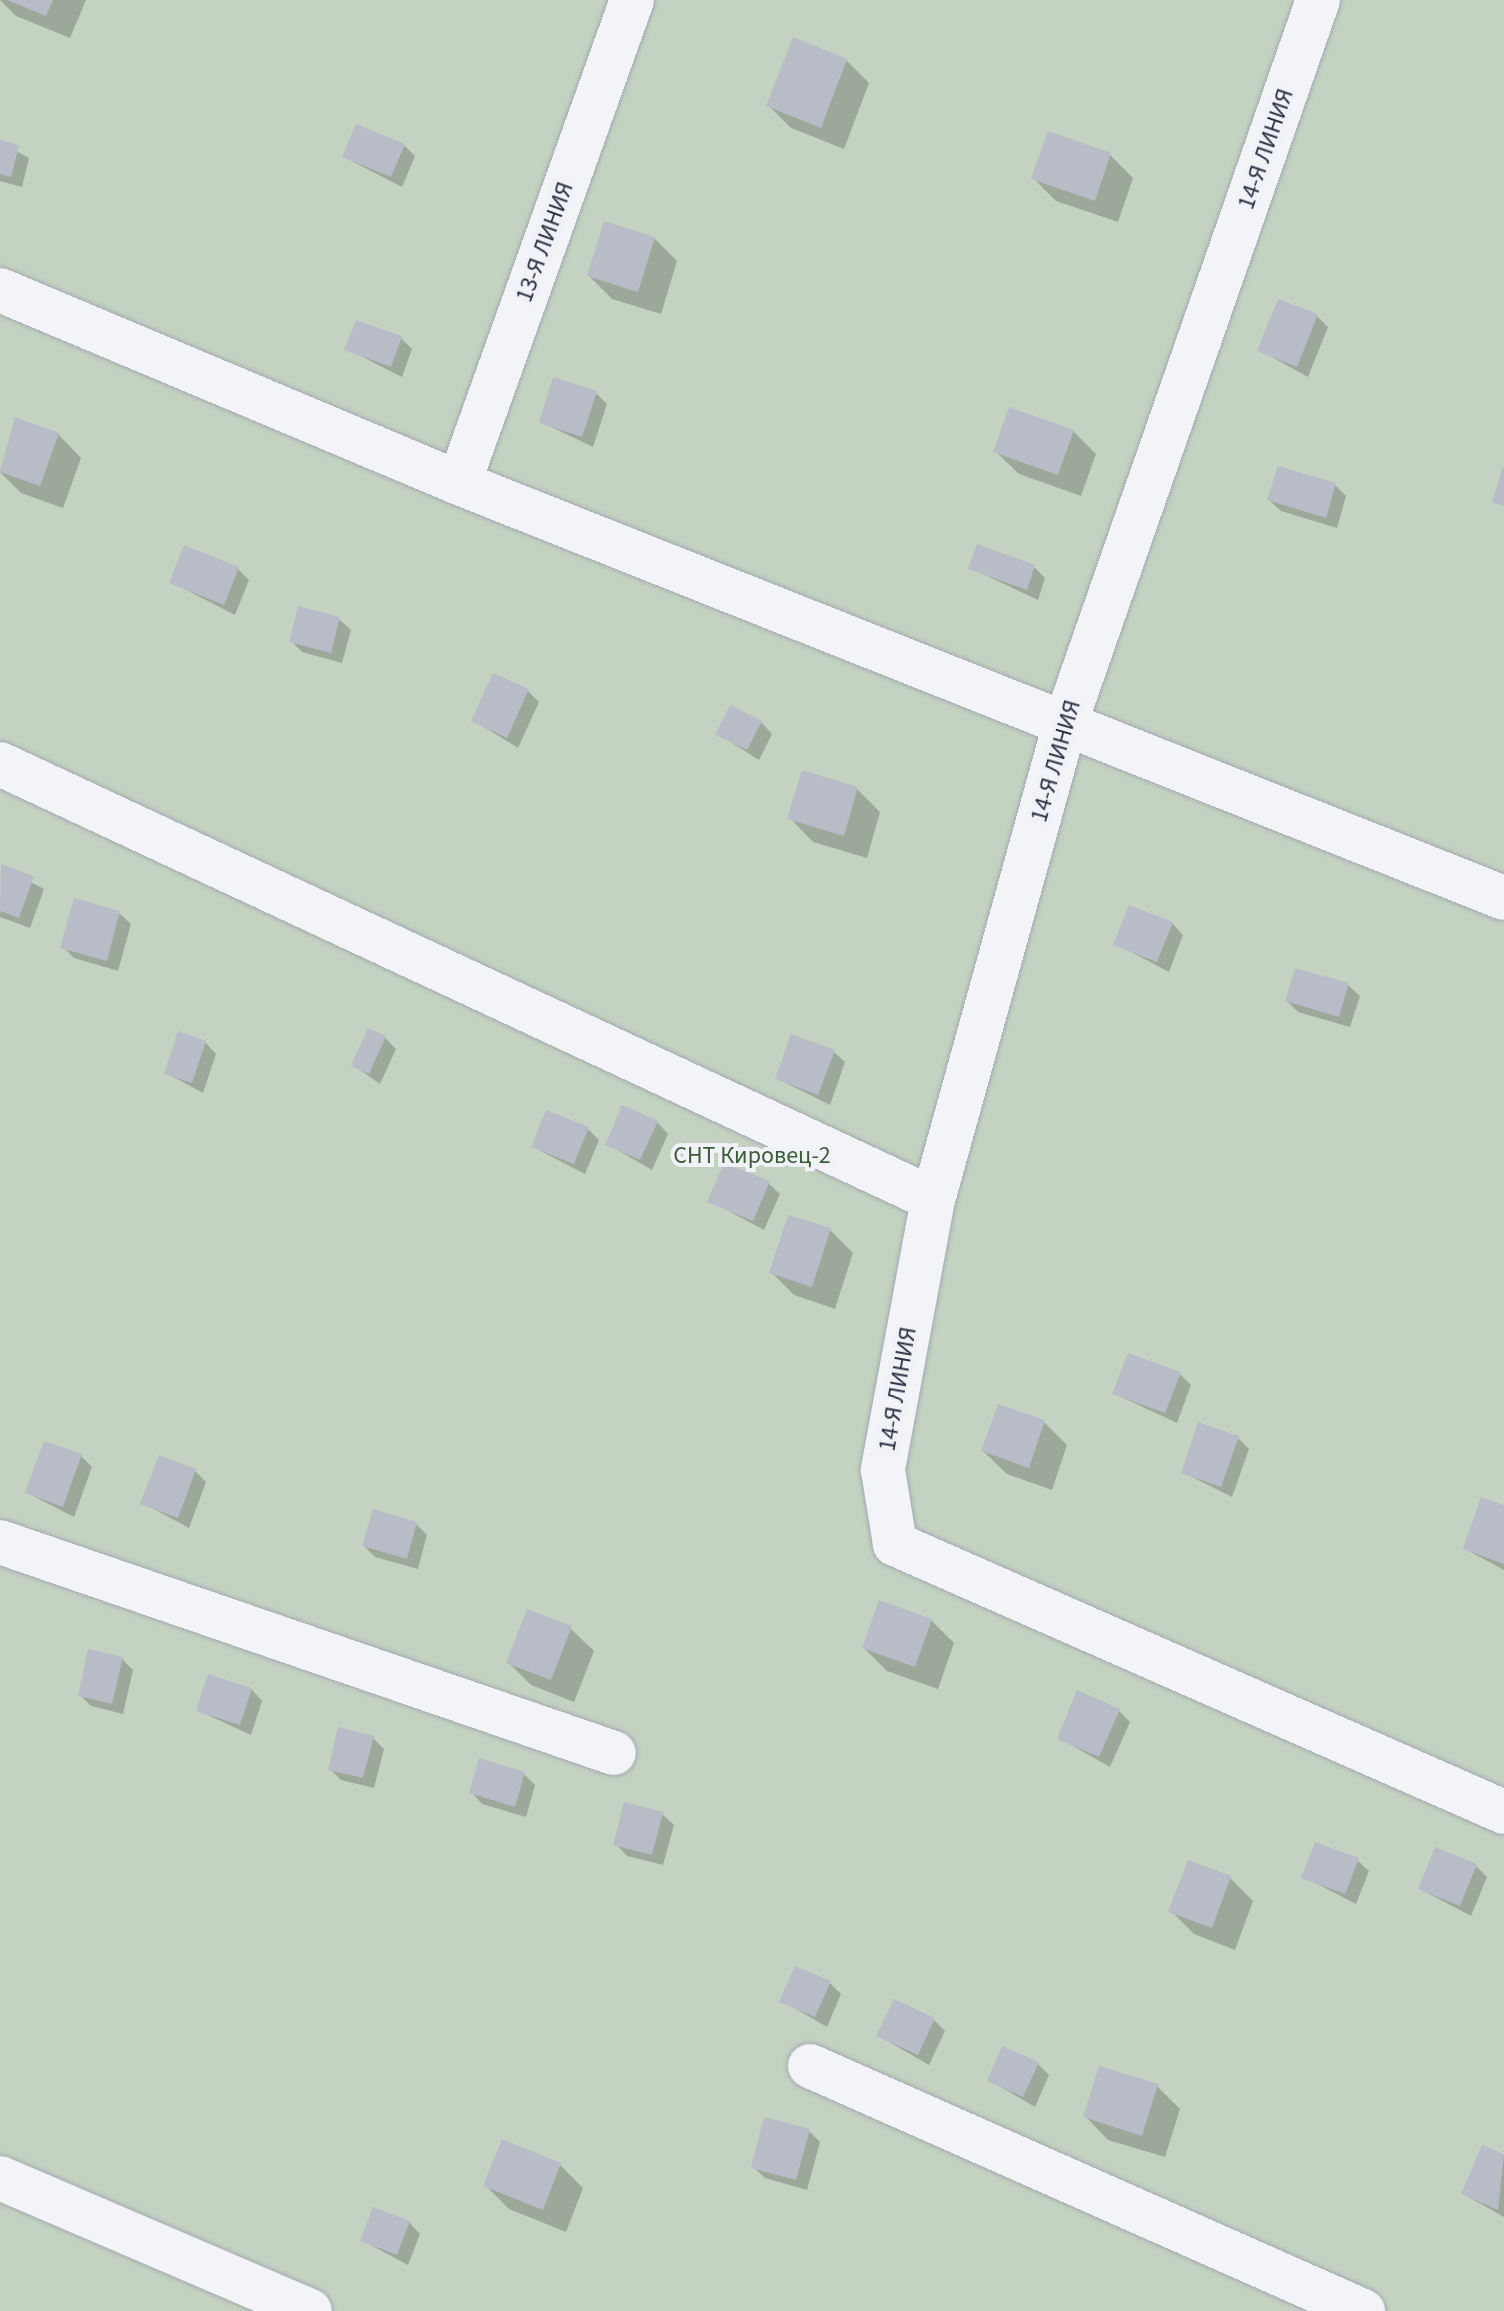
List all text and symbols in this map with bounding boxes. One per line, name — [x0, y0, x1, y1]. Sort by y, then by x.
street label: 14-Я ЛИНИЯ — [1232, 85, 1300, 213]
street label: 13-Я ЛИНИЯ — [510, 178, 580, 306]
street label: 14-Я ЛИНИЯ — [1025, 697, 1087, 825]
park label: СНТ Кировец-2 — [673, 1142, 831, 1170]
street label: 14-Я ЛИНИЯ — [873, 1325, 923, 1453]

